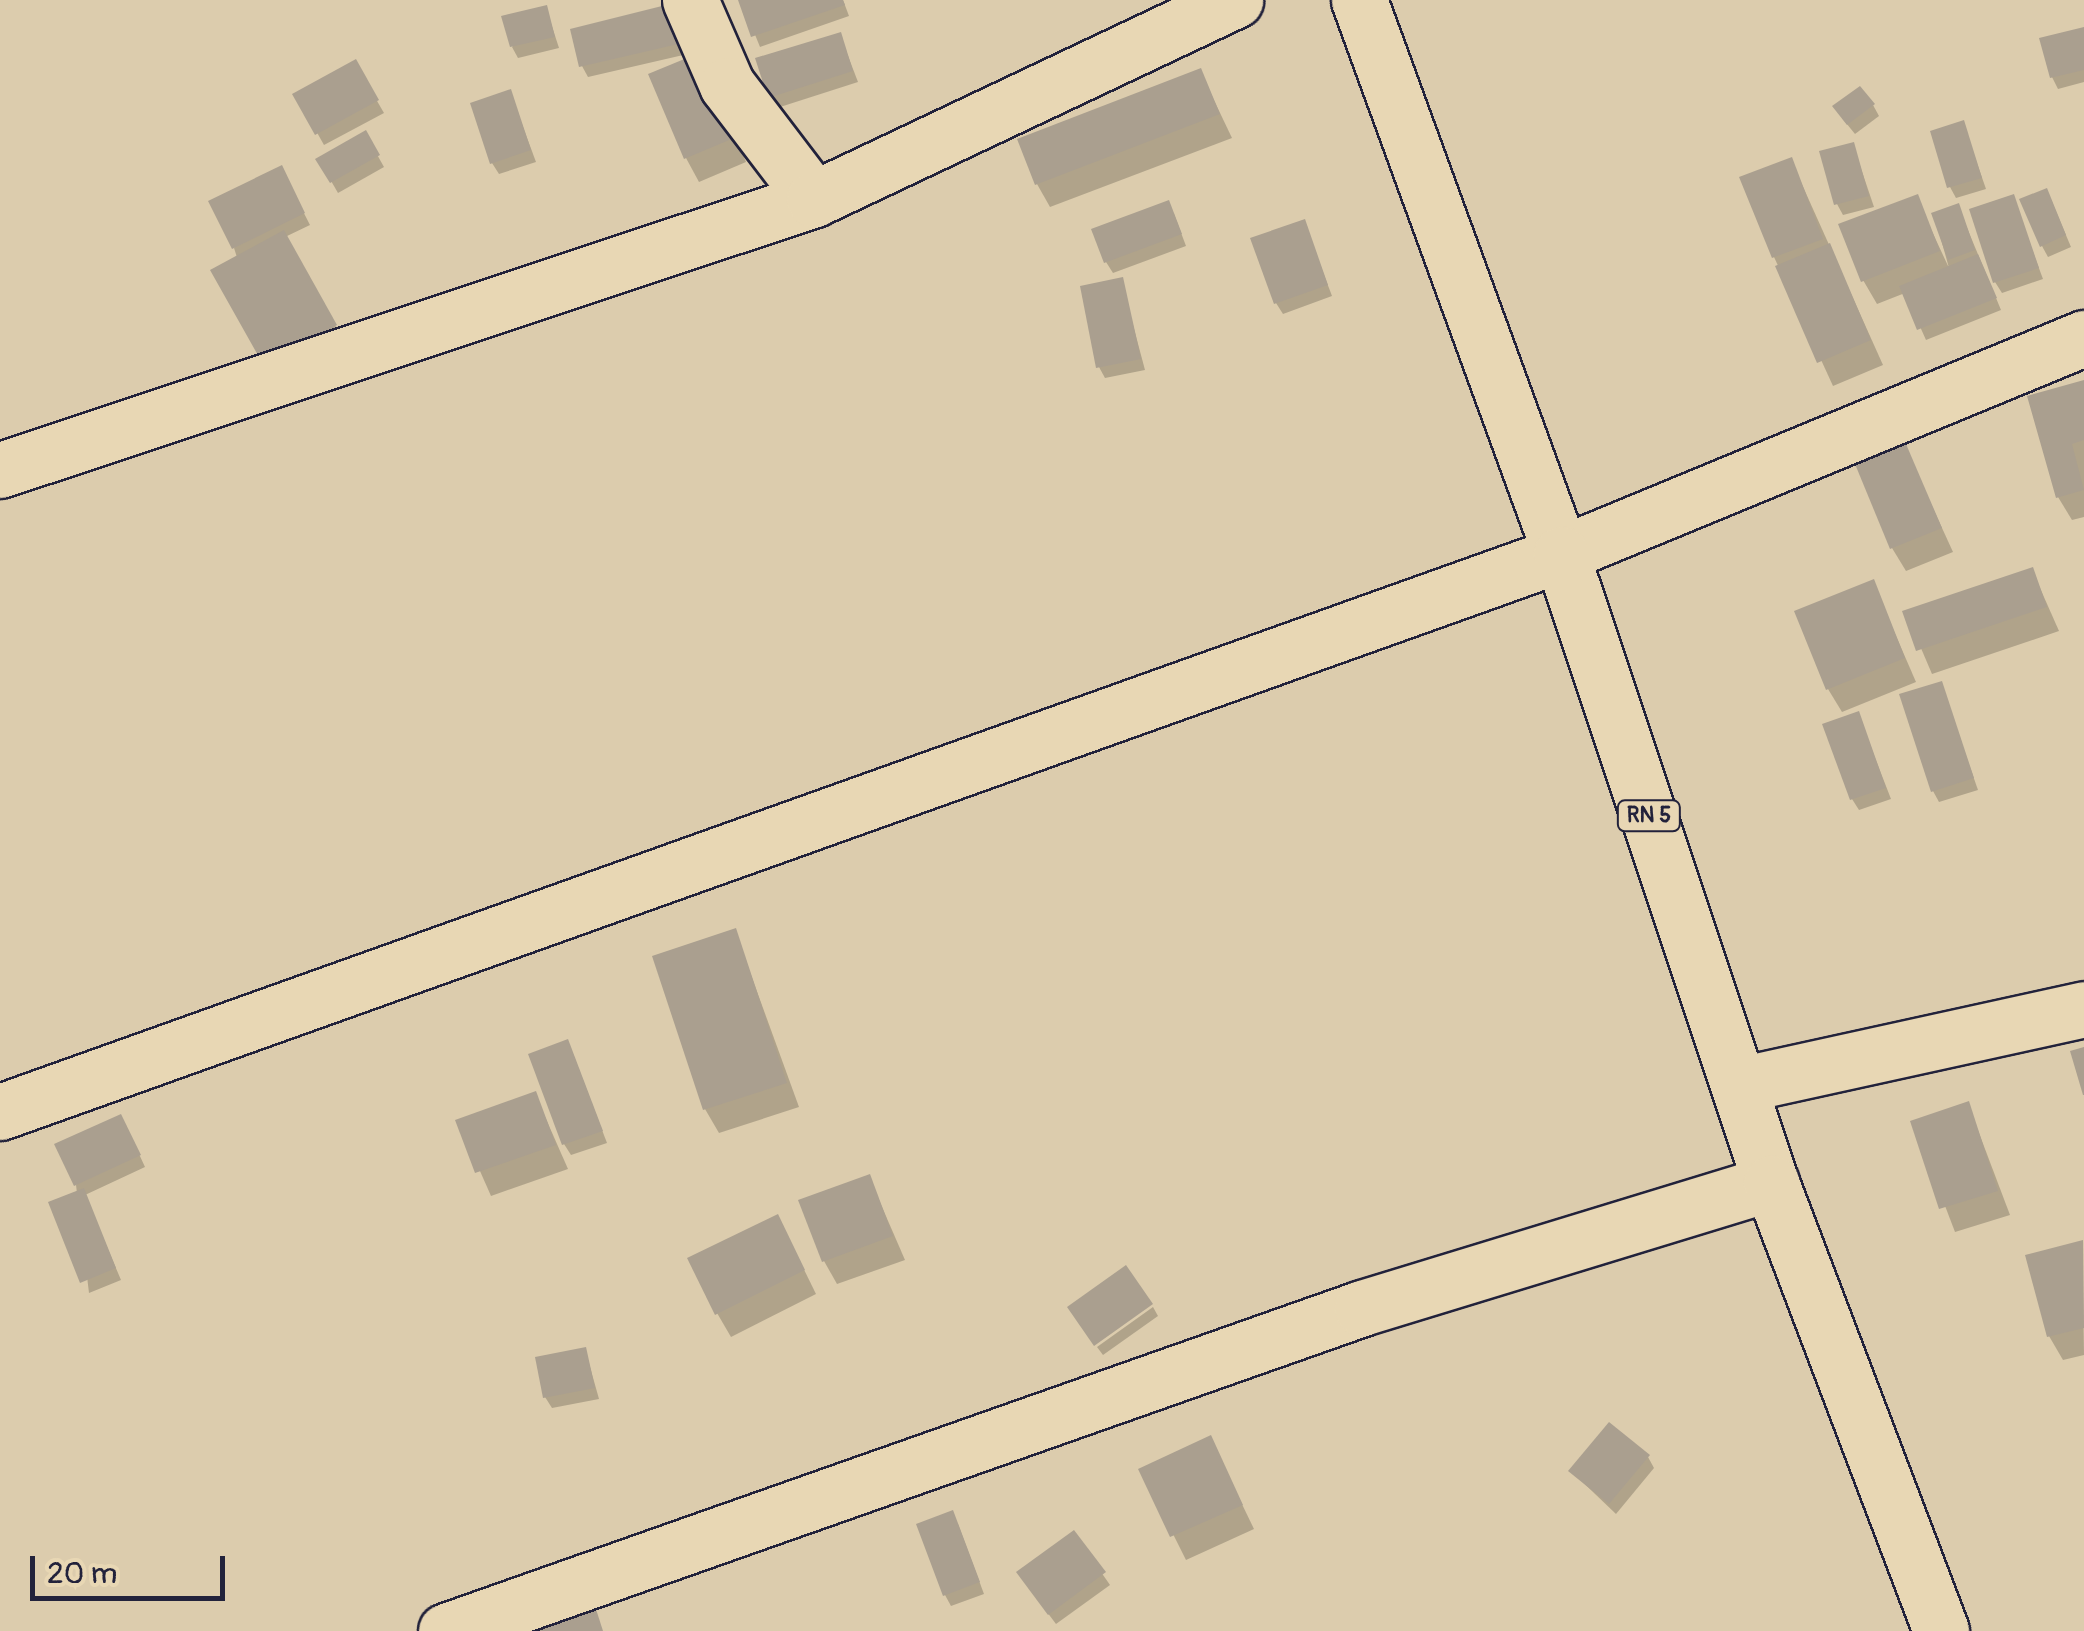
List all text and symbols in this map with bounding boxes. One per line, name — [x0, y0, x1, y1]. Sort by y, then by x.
road number: RN 5 — [1616, 799, 1682, 833]
scale bar — [35, 1536, 230, 1598]
text: 20 m — [47, 1555, 117, 1592]

